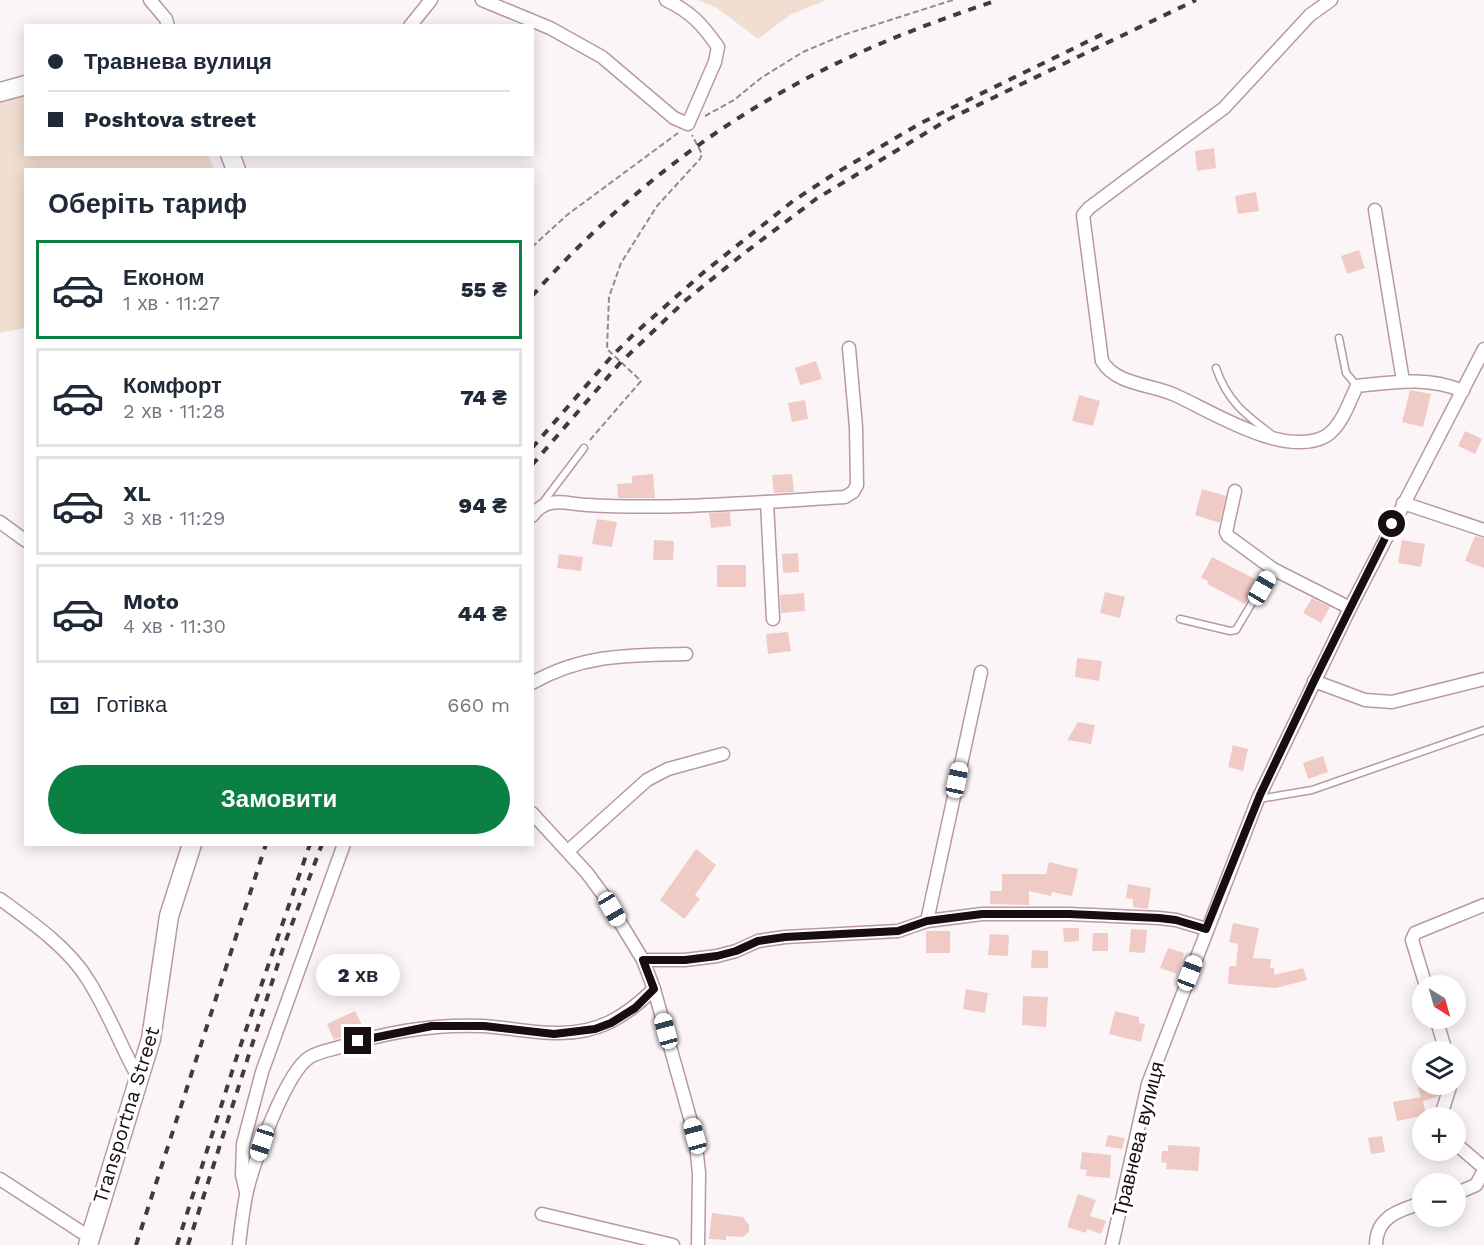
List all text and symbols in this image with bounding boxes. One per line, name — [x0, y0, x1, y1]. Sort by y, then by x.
text: Травнева вулиця — [84, 49, 272, 74]
text: Poshtova street — [84, 107, 256, 132]
text: Оберіть тариф — [48, 188, 247, 220]
icon: car — [51, 263, 105, 317]
text: Економ — [123, 265, 205, 290]
text: 55 ₴ — [461, 277, 507, 302]
text: 1 хв · 11:27 — [123, 291, 220, 315]
icon: car — [51, 371, 105, 425]
text: Комфорт — [123, 373, 222, 398]
text: 74 ₴ — [460, 385, 507, 410]
text: 2 хв · 11:28 — [123, 399, 225, 423]
icon: car — [51, 479, 105, 533]
text: XL — [123, 481, 151, 506]
text: 94 ₴ — [458, 493, 507, 518]
text: 3 хв · 11:29 — [123, 506, 225, 530]
route start — [1378, 510, 1405, 537]
car — [1245, 568, 1279, 608]
icon: car — [51, 587, 105, 641]
text: Moto — [123, 589, 179, 614]
text: 44 ₴ — [457, 601, 507, 626]
text: 4 хв · 11:30 — [123, 614, 226, 638]
icon: cash — [48, 689, 81, 722]
text: Готівка — [96, 692, 167, 717]
text: 660 m — [447, 693, 510, 717]
car — [944, 761, 970, 799]
button: Замовити — [48, 765, 510, 834]
car — [595, 889, 629, 929]
car — [1175, 953, 1205, 993]
callout: 2 хв — [316, 954, 400, 996]
text: 2 хв — [338, 963, 378, 987]
north arrow — [1412, 975, 1466, 1029]
map controls — [1412, 975, 1466, 1227]
car — [653, 1011, 679, 1051]
street label: Transportna Street — [88, 1023, 164, 1206]
route end — [344, 1027, 371, 1054]
button: layers — [1412, 1041, 1466, 1095]
street label: Травнева вулиця — [1107, 1059, 1169, 1219]
button: + — [1412, 1107, 1466, 1161]
car — [682, 1116, 708, 1156]
car — [248, 1123, 276, 1163]
button: − — [1412, 1173, 1466, 1227]

